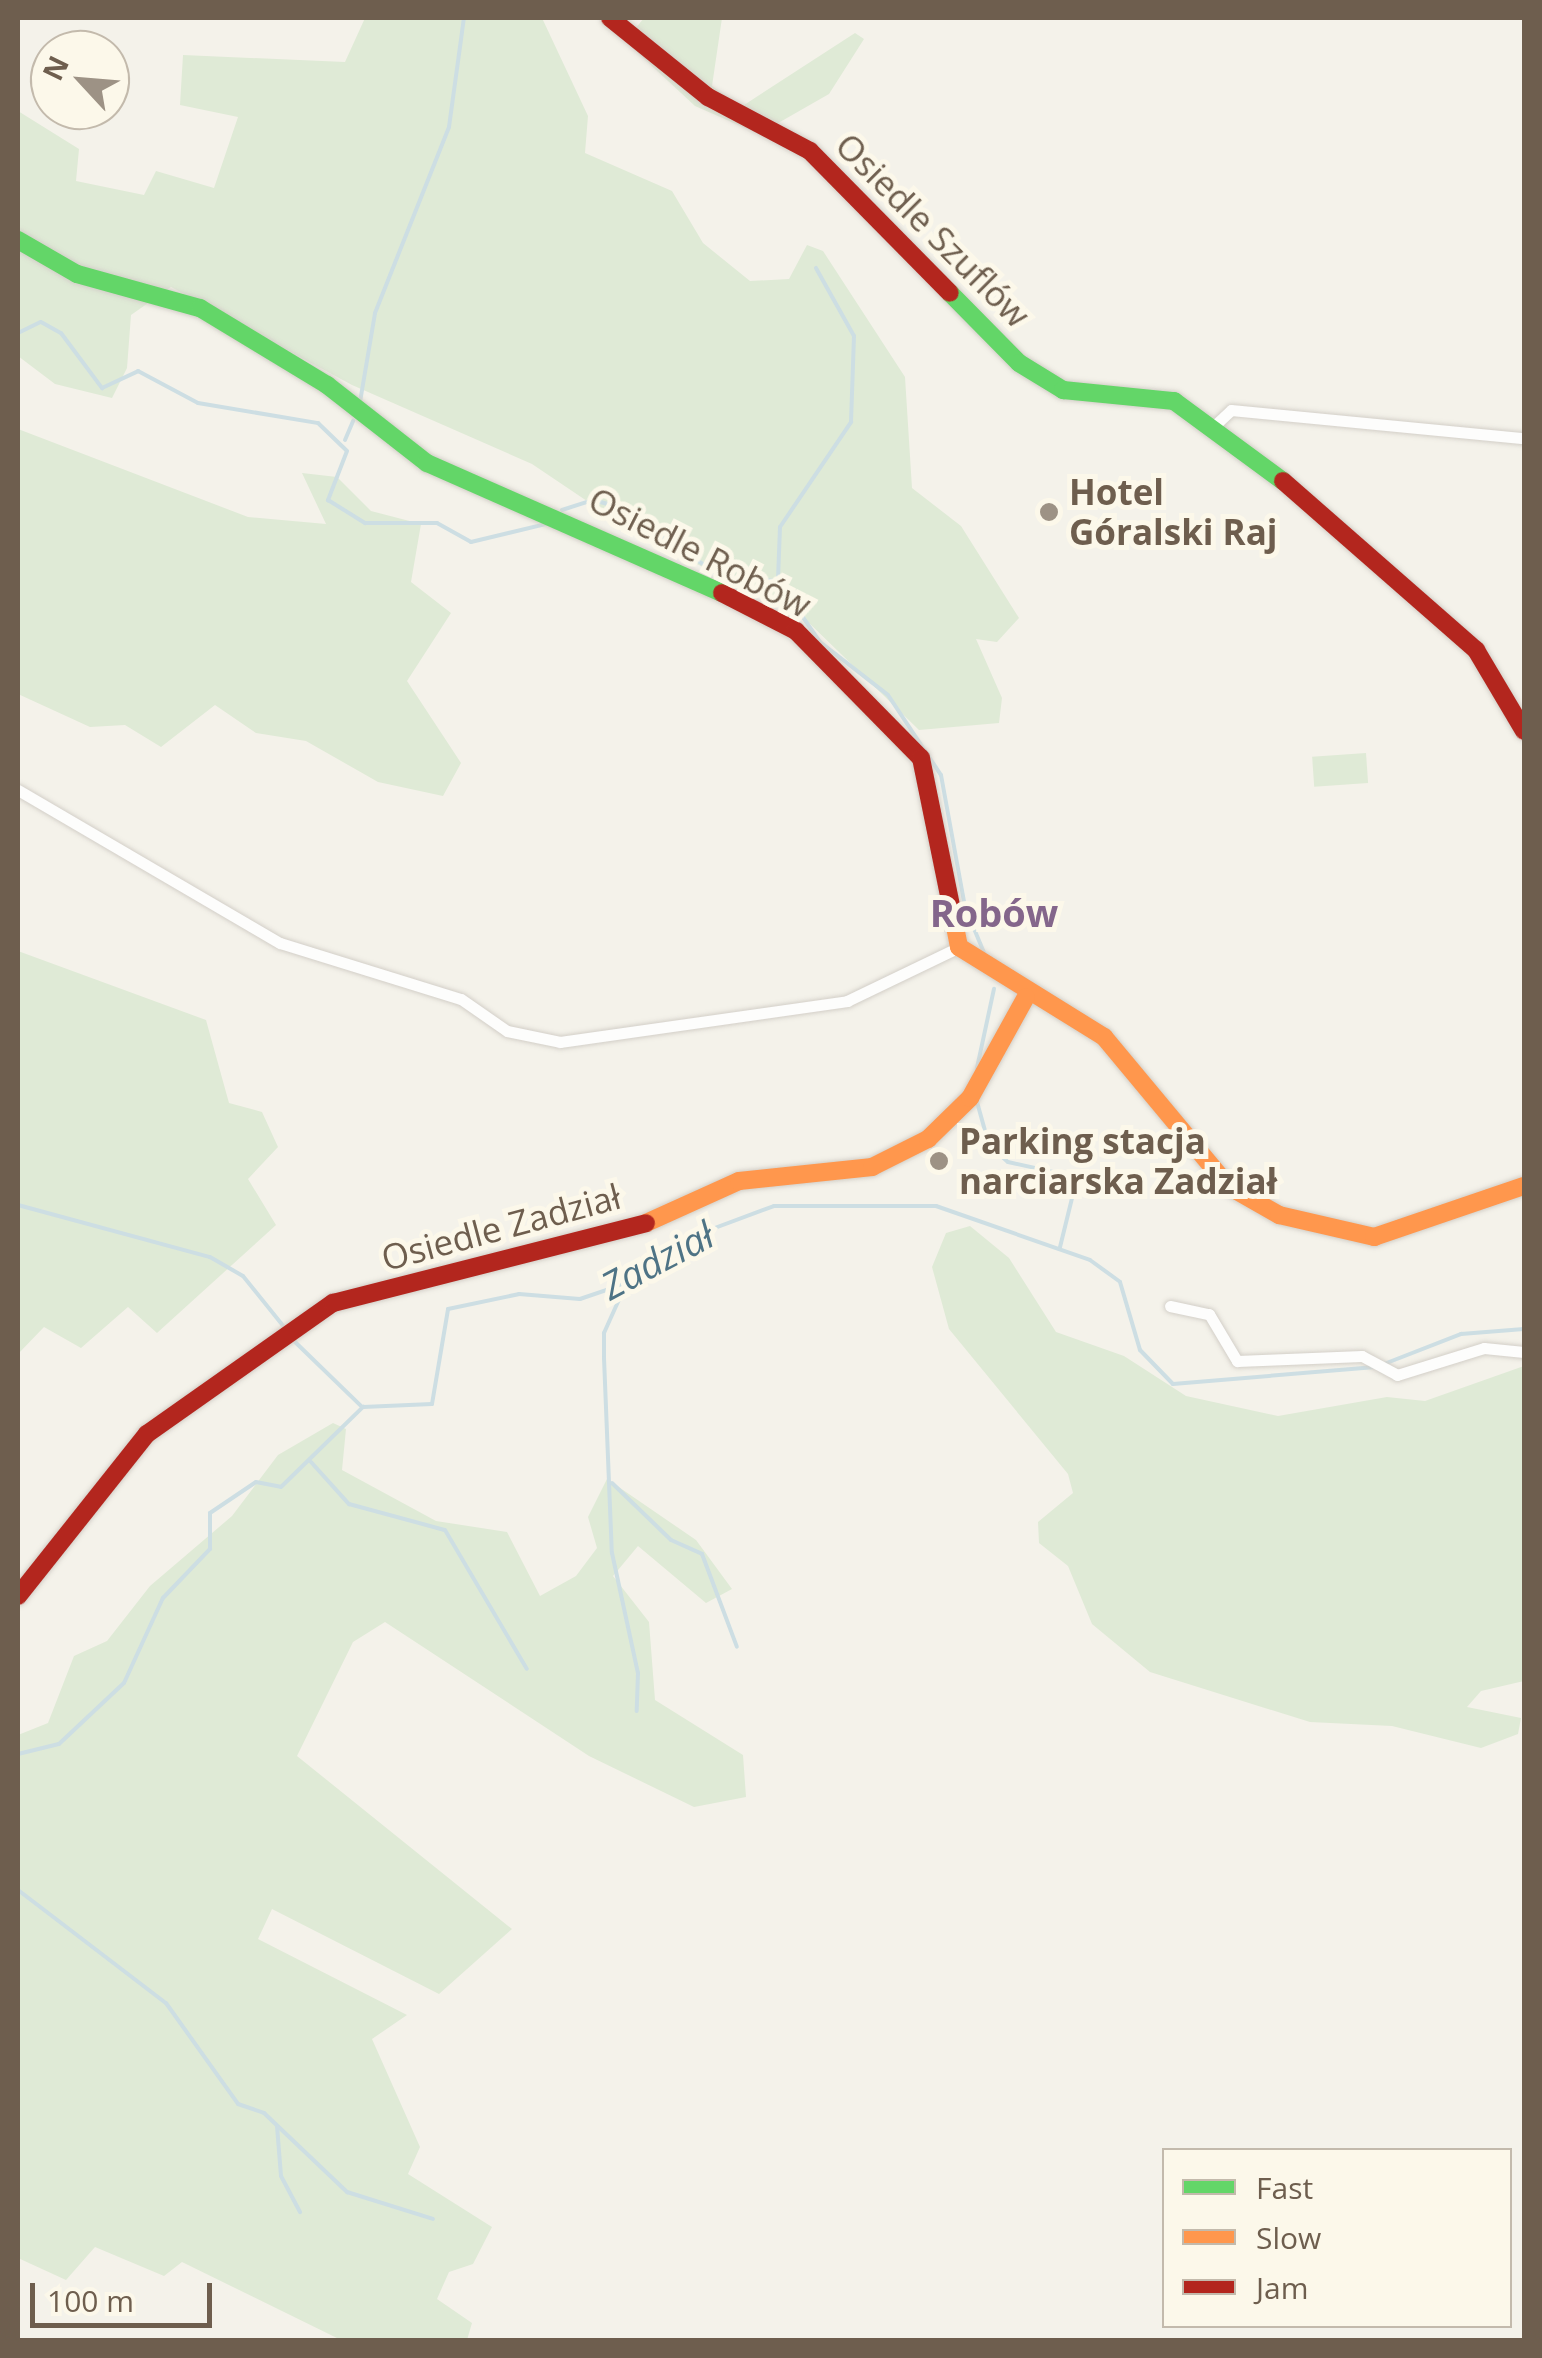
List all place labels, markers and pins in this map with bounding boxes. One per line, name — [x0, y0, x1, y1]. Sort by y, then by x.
place label: Hotel Góralski Raj — [1069, 471, 1278, 553]
marker: Hotel Góralski Raj — [1038, 501, 1060, 523]
place label: Parking stacja narciarska Zadział — [959, 1120, 1277, 1202]
marker: Parking stacja narciarska Zadział — [928, 1150, 950, 1172]

